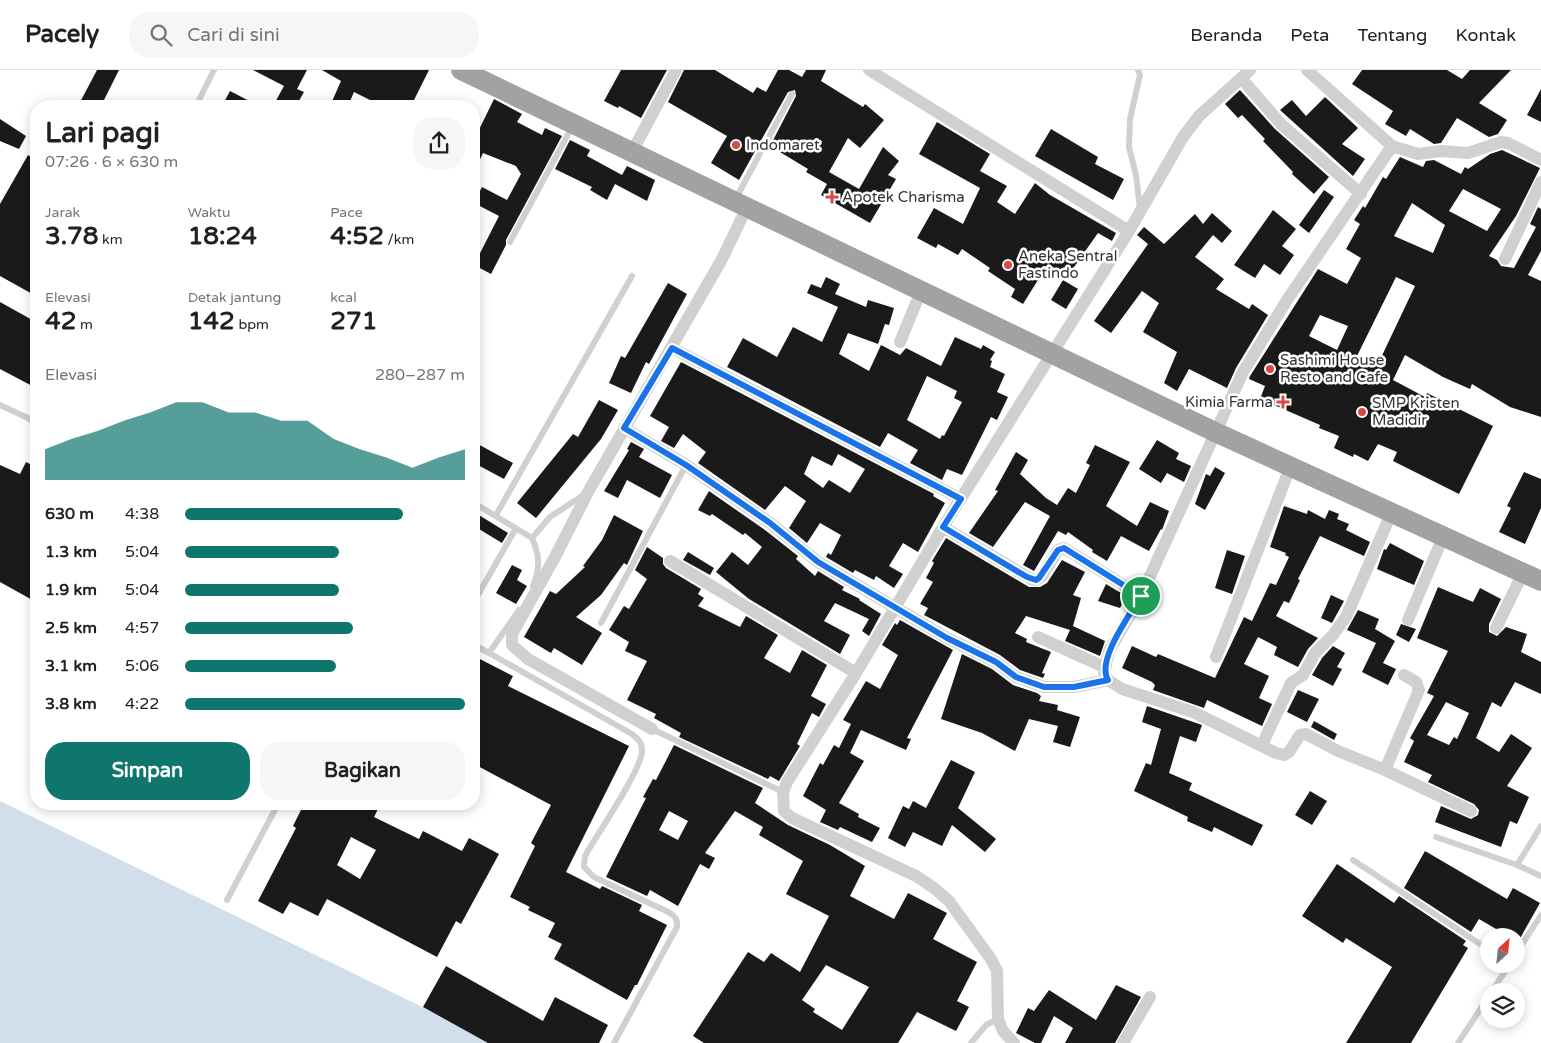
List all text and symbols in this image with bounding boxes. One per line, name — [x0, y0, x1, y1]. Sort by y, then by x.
search box — [129, 12, 479, 57]
text: Pacely — [25, 20, 99, 49]
icon: search — [147, 21, 175, 49]
text: Cari di sini — [187, 24, 280, 46]
text: Beranda — [1190, 24, 1262, 46]
text: Peta — [1290, 24, 1329, 46]
text: Tentang — [1357, 24, 1427, 46]
text: Kontak — [1455, 24, 1516, 46]
text: Lari pagi — [45, 116, 160, 150]
button: share — [413, 117, 465, 169]
place label: Indomaret — [746, 136, 820, 154]
marker: Indomaret — [730, 139, 742, 151]
text: 07:26 · 6 × 630 m — [45, 152, 178, 172]
place label: Apotek Charisma — [842, 188, 965, 206]
marker: Apotek Charisma — [826, 191, 838, 203]
text: Jarak — [45, 204, 80, 221]
text: Waktu — [188, 204, 231, 221]
text: Pace — [330, 204, 363, 221]
text: 3.78 — [45, 221, 98, 251]
text: 18:24 — [188, 221, 257, 251]
text: 4:52 — [330, 221, 384, 251]
text: km — [98, 231, 122, 248]
text: /km — [384, 231, 414, 248]
place label: Aneka Sentral Fastindo — [1018, 247, 1117, 282]
marker: Aneka Sentral Fastindo — [1002, 259, 1014, 271]
text: Elevasi — [45, 289, 91, 306]
text: Detak jantung — [188, 289, 281, 306]
text: kcal — [330, 289, 357, 306]
text: 42 — [45, 306, 76, 336]
text: 142 — [188, 306, 235, 336]
text: 271 — [330, 306, 377, 336]
text: m — [76, 316, 93, 333]
text: bpm — [235, 316, 269, 333]
place label: Sashimi House Resto and Cafe — [1280, 351, 1388, 386]
marker: Sashimi House Resto and Cafe — [1264, 363, 1276, 375]
text: Elevasi — [45, 365, 97, 385]
text: 280–287 m — [375, 365, 465, 385]
place label: Kimia Farma — [1185, 393, 1273, 411]
place label: SMP Kristen Madidir — [1372, 394, 1460, 429]
marker: Kimia Farma — [1277, 396, 1289, 408]
marker: SMP Kristen Madidir — [1356, 406, 1368, 418]
text: 630 m — [45, 504, 94, 524]
text: 4:38 — [125, 504, 159, 524]
text: 1.3 km — [45, 542, 97, 562]
text: 5:04 — [125, 542, 159, 562]
pin — [1120, 575, 1162, 617]
text: 1.9 km — [45, 580, 97, 600]
text: 5:04 — [125, 580, 159, 600]
icon: arrive — [1127, 582, 1155, 610]
text: 2.5 km — [45, 618, 97, 638]
text: 4:57 — [125, 618, 159, 638]
text: 3.1 km — [45, 656, 97, 676]
text: 5:06 — [125, 656, 159, 676]
text: 3.8 km — [45, 694, 97, 714]
text: 4:22 — [125, 694, 159, 714]
button: Simpan — [45, 742, 250, 800]
button: Bagikan — [260, 742, 465, 800]
north arrow — [1480, 928, 1525, 972]
map controls — [1480, 928, 1525, 1028]
button: layers — [1480, 983, 1525, 1028]

